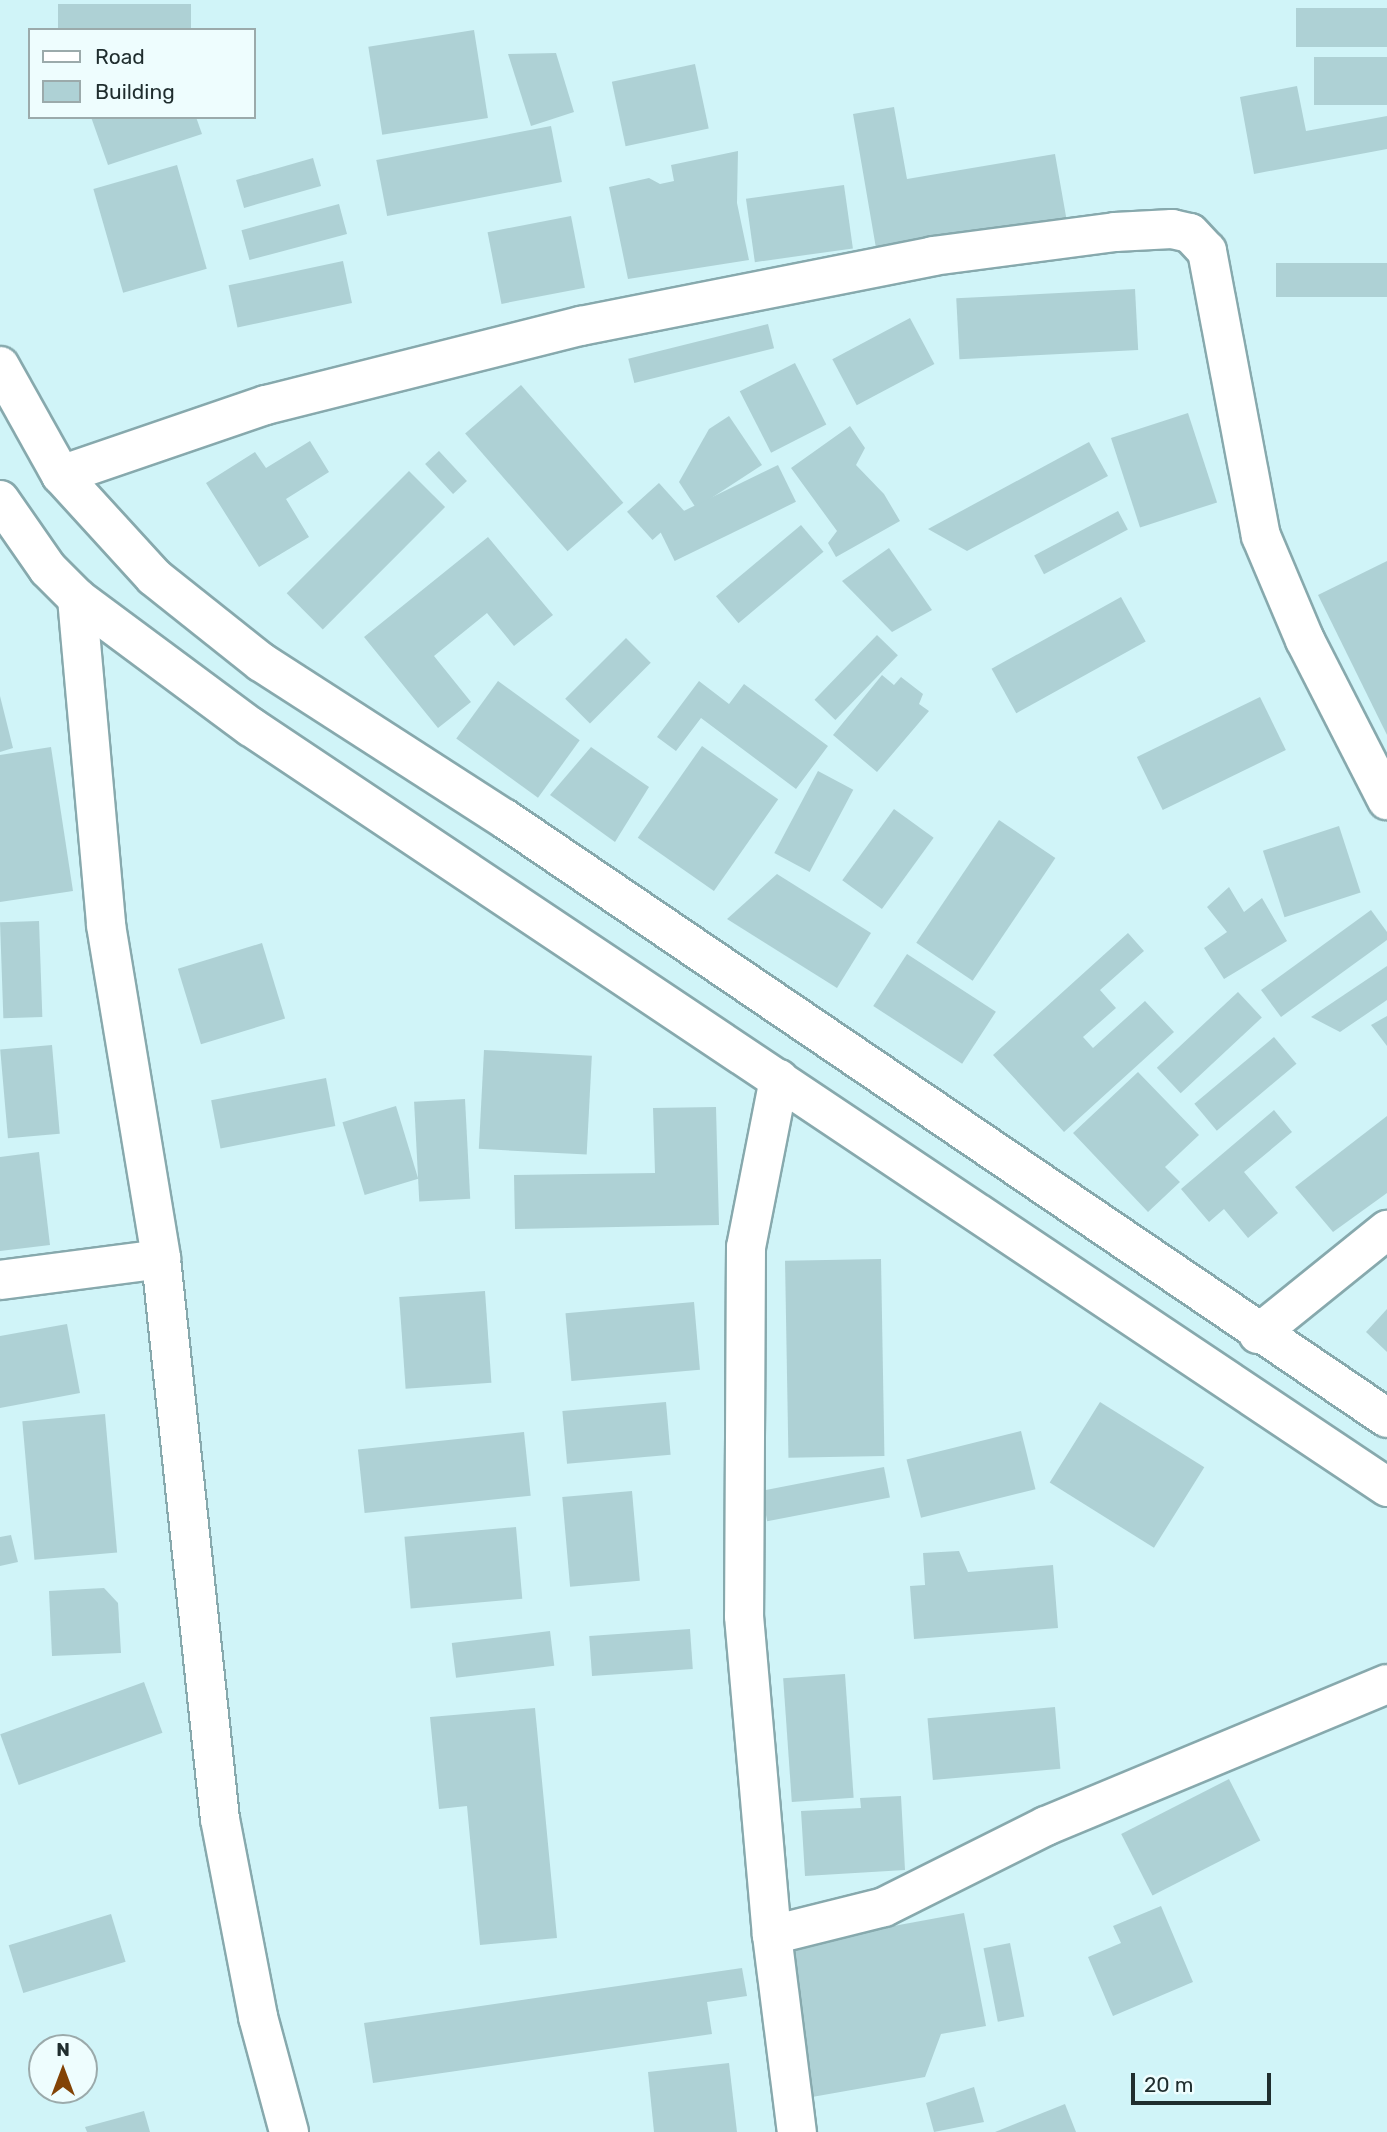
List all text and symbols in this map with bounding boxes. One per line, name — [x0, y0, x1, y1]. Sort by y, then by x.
legend — [28, 28, 256, 119]
text: Road — [95, 44, 145, 69]
text: Building — [95, 79, 175, 104]
north arrow — [28, 2034, 98, 2104]
text: N — [56, 2038, 70, 2061]
scale bar — [1135, 2058, 1275, 2102]
text: 20 m — [1144, 2072, 1193, 2097]

